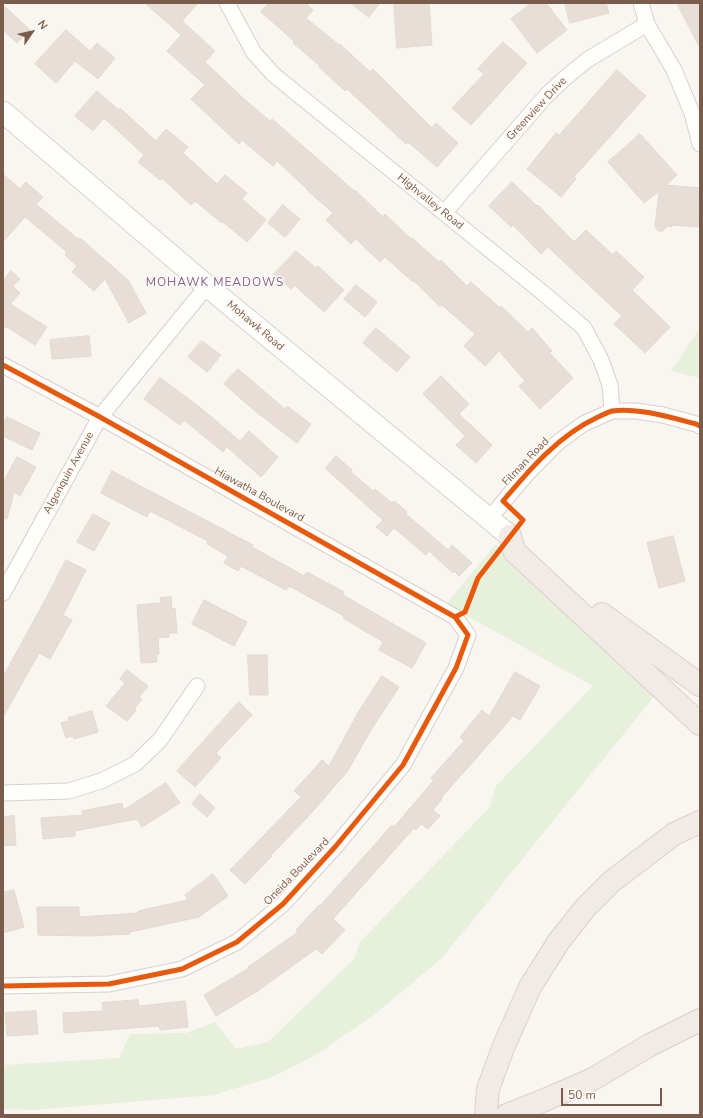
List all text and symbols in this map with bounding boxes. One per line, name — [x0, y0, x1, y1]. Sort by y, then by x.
north arrow — [12, 12, 52, 52]
text: N — [34, 17, 51, 33]
street label: Greenview Drive — [504, 75, 570, 143]
street label: Highvalley Road — [394, 171, 466, 233]
district label: MOHAWK MEADOWS — [146, 276, 284, 290]
street label: Mohawk Road — [224, 298, 286, 354]
street label: Algonquin Avenue — [41, 430, 97, 516]
street label: Filman Road — [500, 435, 552, 489]
street label: Hiawatha Boulevard — [212, 465, 306, 525]
street label: Oneida Boulevard — [262, 836, 332, 908]
scale bar — [563, 1080, 664, 1106]
text: 50 m — [568, 1087, 596, 1103]

